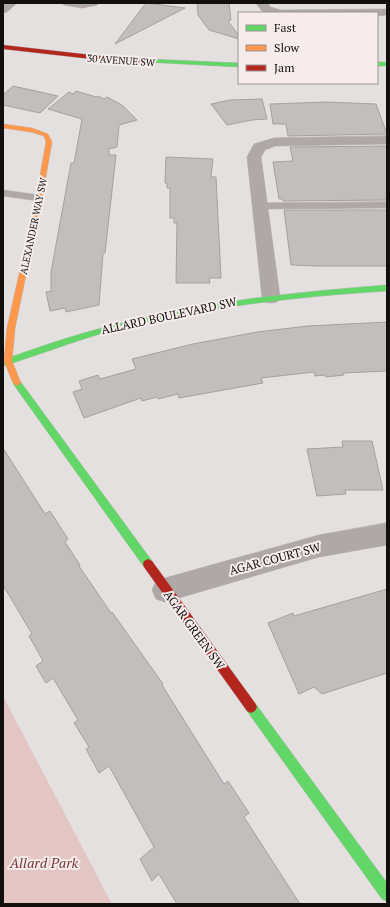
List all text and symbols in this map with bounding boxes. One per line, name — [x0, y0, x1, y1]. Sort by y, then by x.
legend — [238, 12, 378, 84]
text: Fast — [274, 20, 297, 35]
text: Slow — [274, 40, 300, 55]
street label: 30 AVENUE SW — [86, 52, 156, 69]
text: Jam — [274, 60, 295, 75]
street label: ALEXANDER WAY SW — [17, 176, 50, 276]
street label: ALLARD BOULEVARD SW — [100, 294, 239, 337]
street label: AGAR COURT SW — [228, 539, 323, 578]
street label: AGAR GREEN SW — [161, 587, 228, 673]
park label: Allard Park — [9, 853, 79, 872]

